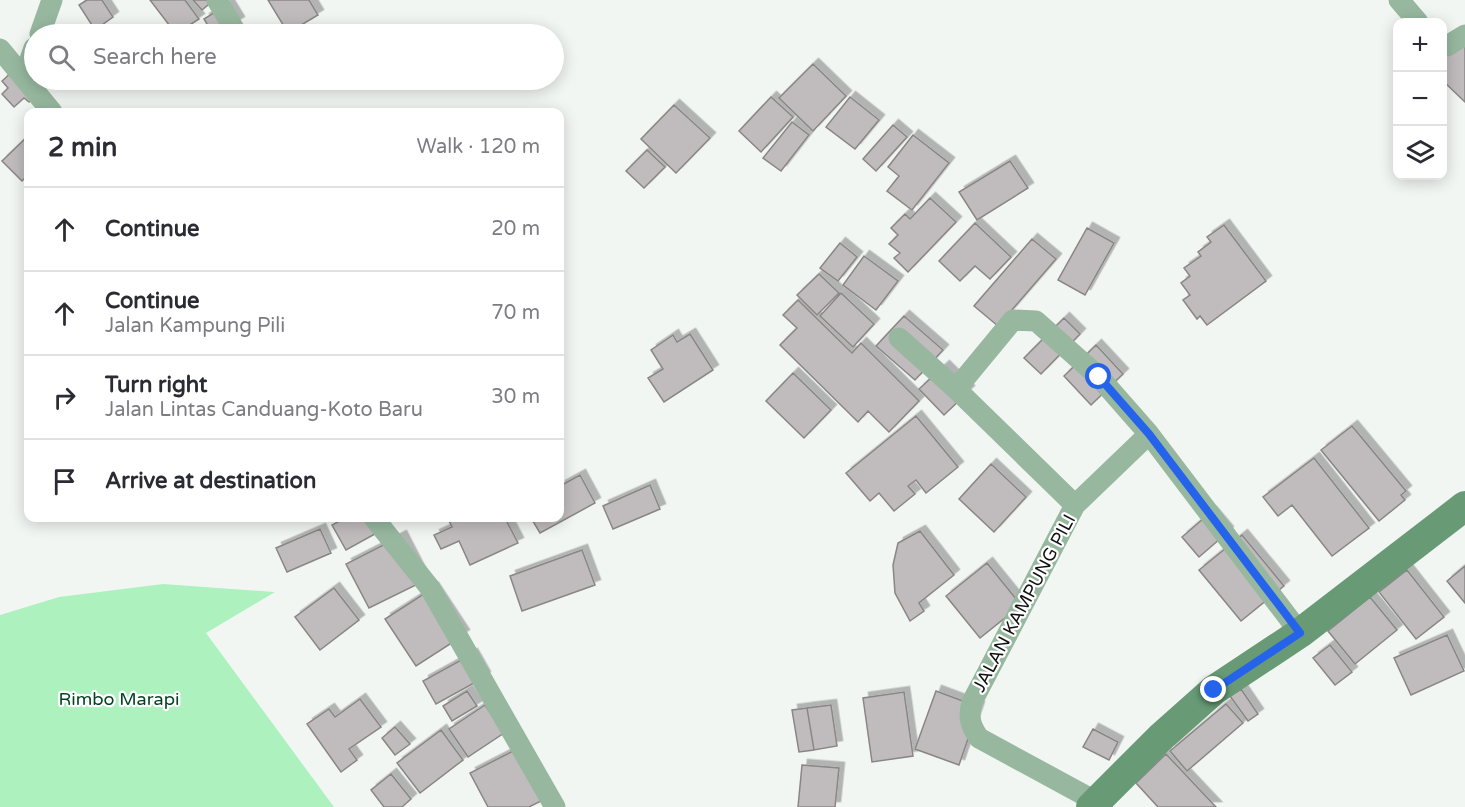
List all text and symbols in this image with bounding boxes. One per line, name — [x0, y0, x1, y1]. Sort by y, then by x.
map controls — [1393, 18, 1447, 180]
button: + — [1393, 18, 1447, 72]
search box — [24, 24, 564, 90]
icon: search — [45, 41, 78, 74]
text: Search here — [93, 44, 217, 70]
button: − — [1393, 72, 1447, 126]
button: layers — [1393, 126, 1447, 180]
text: 2 min — [48, 132, 117, 163]
text: Walk · 120 m — [417, 135, 540, 159]
icon: ahead — [48, 213, 81, 246]
text: Continue — [105, 216, 200, 242]
text: 20 m — [491, 217, 540, 241]
text: Continue — [105, 288, 200, 314]
icon: ahead — [48, 297, 81, 330]
text: 70 m — [491, 301, 540, 325]
text: Jalan Kampung Pili — [105, 314, 285, 338]
route start — [1085, 363, 1111, 389]
text: Turn right — [105, 372, 207, 398]
icon: right — [48, 381, 81, 414]
text: 30 m — [491, 385, 540, 409]
text: Jalan Lintas Canduang-Koto Baru — [105, 398, 423, 422]
icon: arrive — [48, 465, 81, 498]
text: Arrive at destination — [105, 468, 316, 494]
street label: JALAN KAMPUNG PILI — [968, 510, 1080, 696]
route end — [1200, 676, 1226, 702]
park label: Rimbo Marapi — [58, 688, 180, 710]

